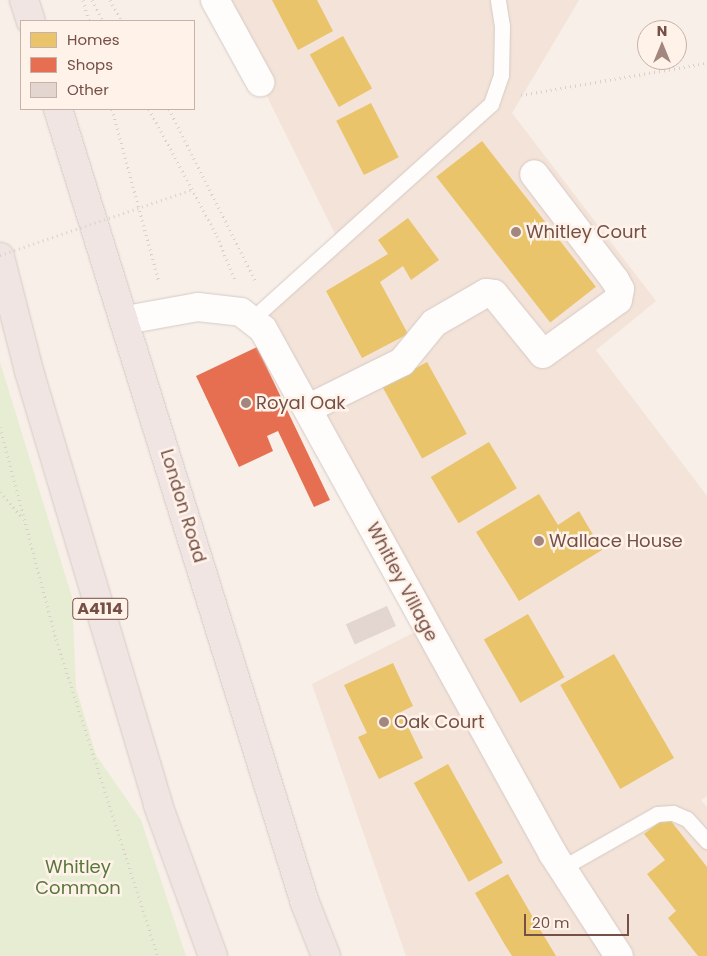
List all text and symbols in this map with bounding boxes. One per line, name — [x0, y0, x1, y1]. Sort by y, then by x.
legend — [20, 20, 195, 110]
north arrow — [637, 20, 687, 70]
text: N — [657, 21, 667, 41]
text: Homes — [67, 29, 120, 50]
text: Shops — [67, 54, 113, 75]
text: Other — [67, 79, 109, 100]
place label: Whitley Court — [526, 221, 647, 243]
marker: Whitley Court — [510, 226, 522, 238]
place label: Royal Oak — [256, 392, 346, 414]
marker: Royal Oak — [240, 397, 252, 409]
street label: London Road — [155, 447, 211, 565]
street label: Whitley Village — [362, 519, 442, 645]
place label: Wallace House — [549, 530, 683, 552]
marker: Wallace House — [533, 535, 545, 547]
road number: A4114 — [71, 596, 129, 622]
place label: Oak Court — [394, 711, 485, 733]
marker: Oak Court — [378, 716, 390, 728]
park label: Whitley Common — [35, 857, 121, 900]
scale bar — [527, 904, 632, 936]
text: 20 m — [532, 912, 570, 933]

